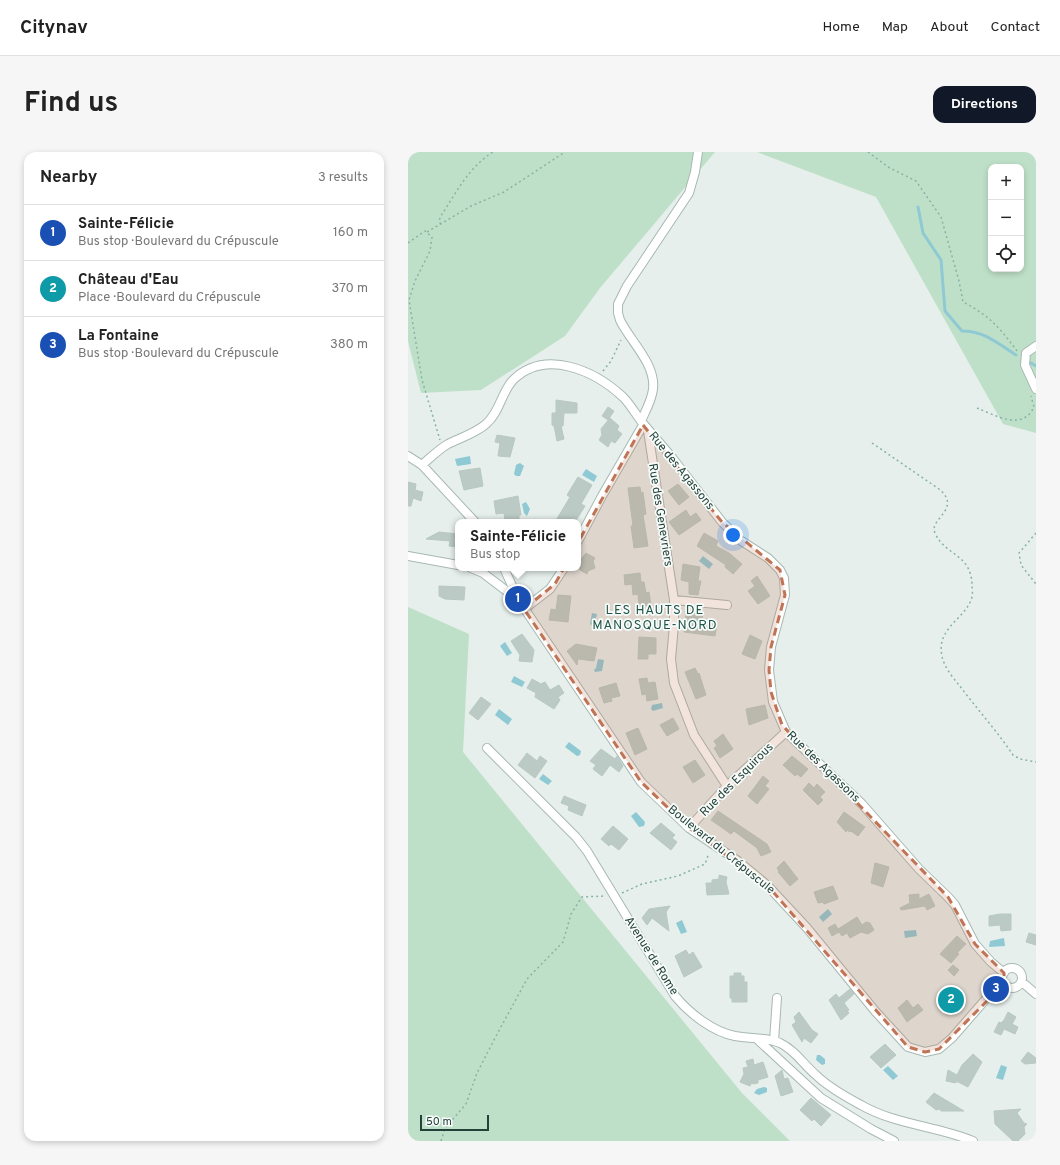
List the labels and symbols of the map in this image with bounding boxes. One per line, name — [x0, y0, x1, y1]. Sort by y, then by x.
street label: Rue des Agassons — [645, 429, 717, 513]
street label: Rue des Genevriers — [644, 462, 676, 568]
your location — [723, 525, 743, 545]
pin: 1 — [505, 584, 531, 614]
district label: LES HAUTS DE MANOSQUE-NORD — [592, 603, 718, 634]
street label: Rue des Agassons — [783, 728, 863, 806]
street label: Rue des Esquirous — [697, 740, 777, 820]
street label: Boulevard du Crépuscule — [664, 802, 778, 898]
street label: Avenue de Rome — [620, 914, 682, 998]
pin: 3 — [983, 974, 1009, 1004]
pin: 2 — [938, 985, 964, 1015]
scale bar — [420, 1113, 489, 1132]

